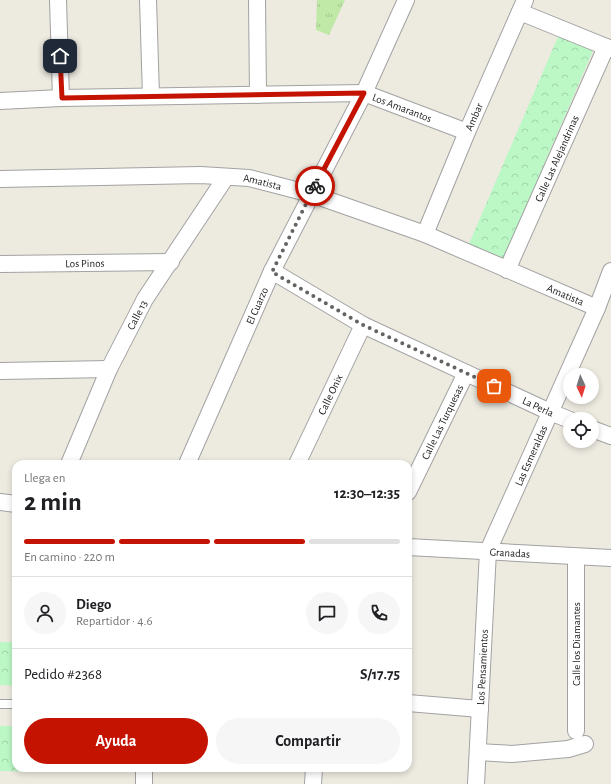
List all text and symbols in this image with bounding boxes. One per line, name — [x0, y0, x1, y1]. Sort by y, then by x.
pin — [43, 39, 77, 73]
icon: home — [49, 45, 71, 67]
street label: Los Amarantos — [371, 91, 434, 124]
street label: Ambar — [463, 101, 485, 132]
street label: Calle Las Alejandrinas — [533, 114, 580, 203]
courier — [295, 166, 335, 206]
street label: Amatista — [243, 172, 283, 192]
icon: bike — [304, 175, 326, 197]
street label: Los Pinos — [65, 257, 105, 269]
street label: Amatista — [545, 282, 586, 307]
street label: El Cuarzo — [244, 285, 270, 326]
street label: Calle 13 — [125, 298, 149, 331]
north arrow — [563, 368, 599, 404]
map controls — [563, 368, 599, 448]
pin — [477, 369, 511, 403]
street label: Calle Onix — [316, 372, 344, 416]
icon: bag — [483, 375, 505, 397]
street label: Calle Las Turquesas — [419, 383, 465, 461]
street label: La Perla — [521, 394, 555, 418]
button: locate — [563, 412, 599, 448]
street label: Las Esmeraldas — [513, 424, 549, 487]
text: Llega en — [24, 472, 66, 485]
text: 12:30–12:35 — [334, 486, 400, 501]
text: 2 min — [24, 489, 82, 515]
street label: Granadas — [489, 546, 530, 559]
text: En camino · 220 m — [24, 551, 115, 564]
button: person — [24, 592, 66, 634]
button: chat — [306, 592, 348, 634]
button: phone — [358, 592, 400, 634]
text: Diego — [76, 597, 112, 612]
street label: Calle los Diamantes — [571, 602, 582, 686]
text: Repartidor · 4.6 — [76, 615, 153, 628]
street label: Los Pensamientos — [475, 629, 489, 705]
text: Pedido #2368 — [24, 667, 102, 682]
text: S/17.75 — [360, 667, 400, 682]
button: Ayuda — [24, 718, 208, 764]
button: Compartir — [216, 718, 400, 764]

